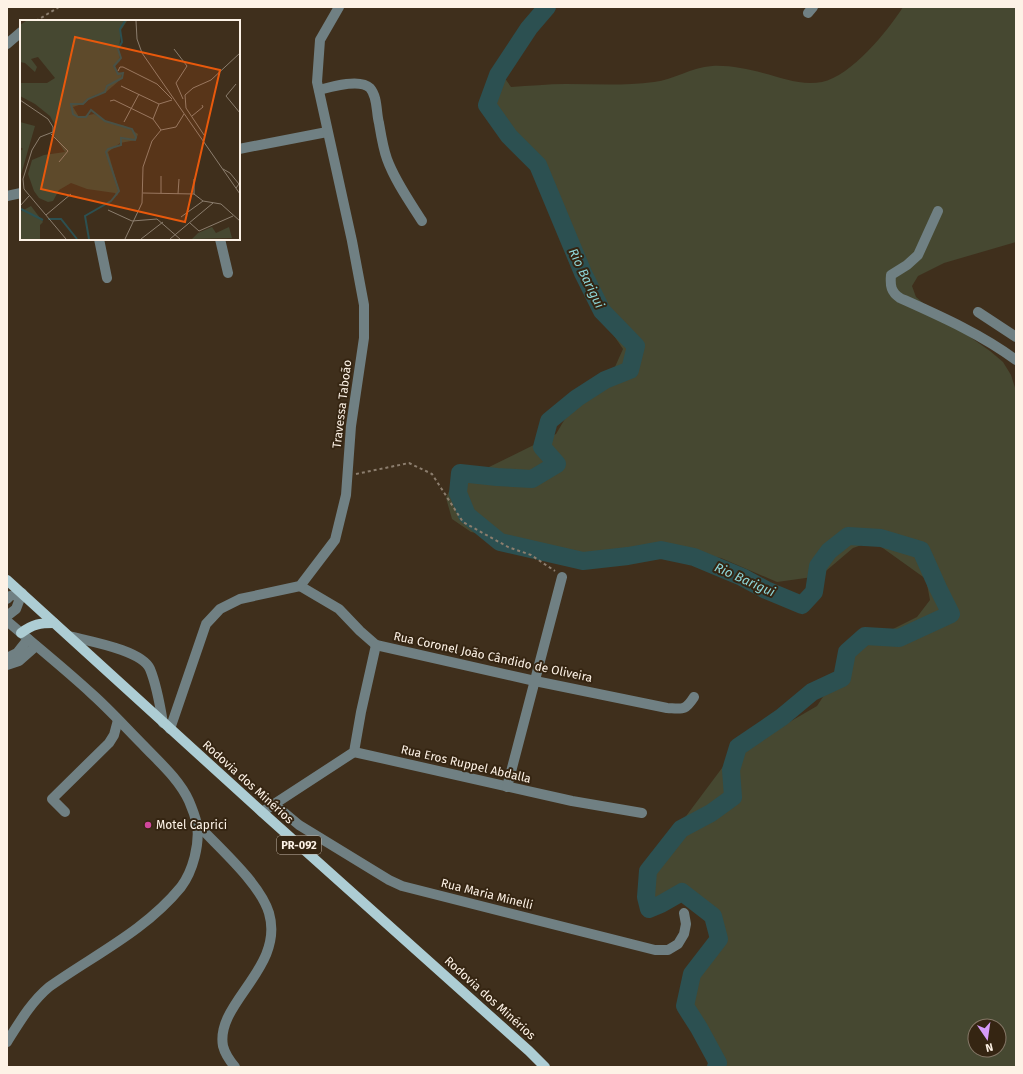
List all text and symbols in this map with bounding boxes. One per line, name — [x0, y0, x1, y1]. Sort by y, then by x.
inset map — [20, 20, 240, 240]
water label: Rio Barigui — [566, 246, 608, 311]
street label: Travessa Taboão — [330, 359, 354, 449]
water label: Rio Barigui — [712, 559, 778, 600]
street label: Rua Coronel João Cândido de Oliveira — [392, 629, 594, 685]
street label: Rodovia dos Minérios — [200, 738, 296, 827]
street label: Rua Eros Ruppel Abdalla — [400, 742, 532, 786]
place label: Motel Caprici — [156, 818, 227, 832]
marker: Motel Caprici — [143, 820, 153, 830]
road number: PR-092 — [277, 836, 321, 854]
street label: Rua Maria Minelli — [440, 876, 534, 912]
street label: Rodovia dos Minérios — [442, 954, 538, 1043]
north arrow — [967, 1018, 1007, 1058]
text: N — [984, 1040, 994, 1054]

